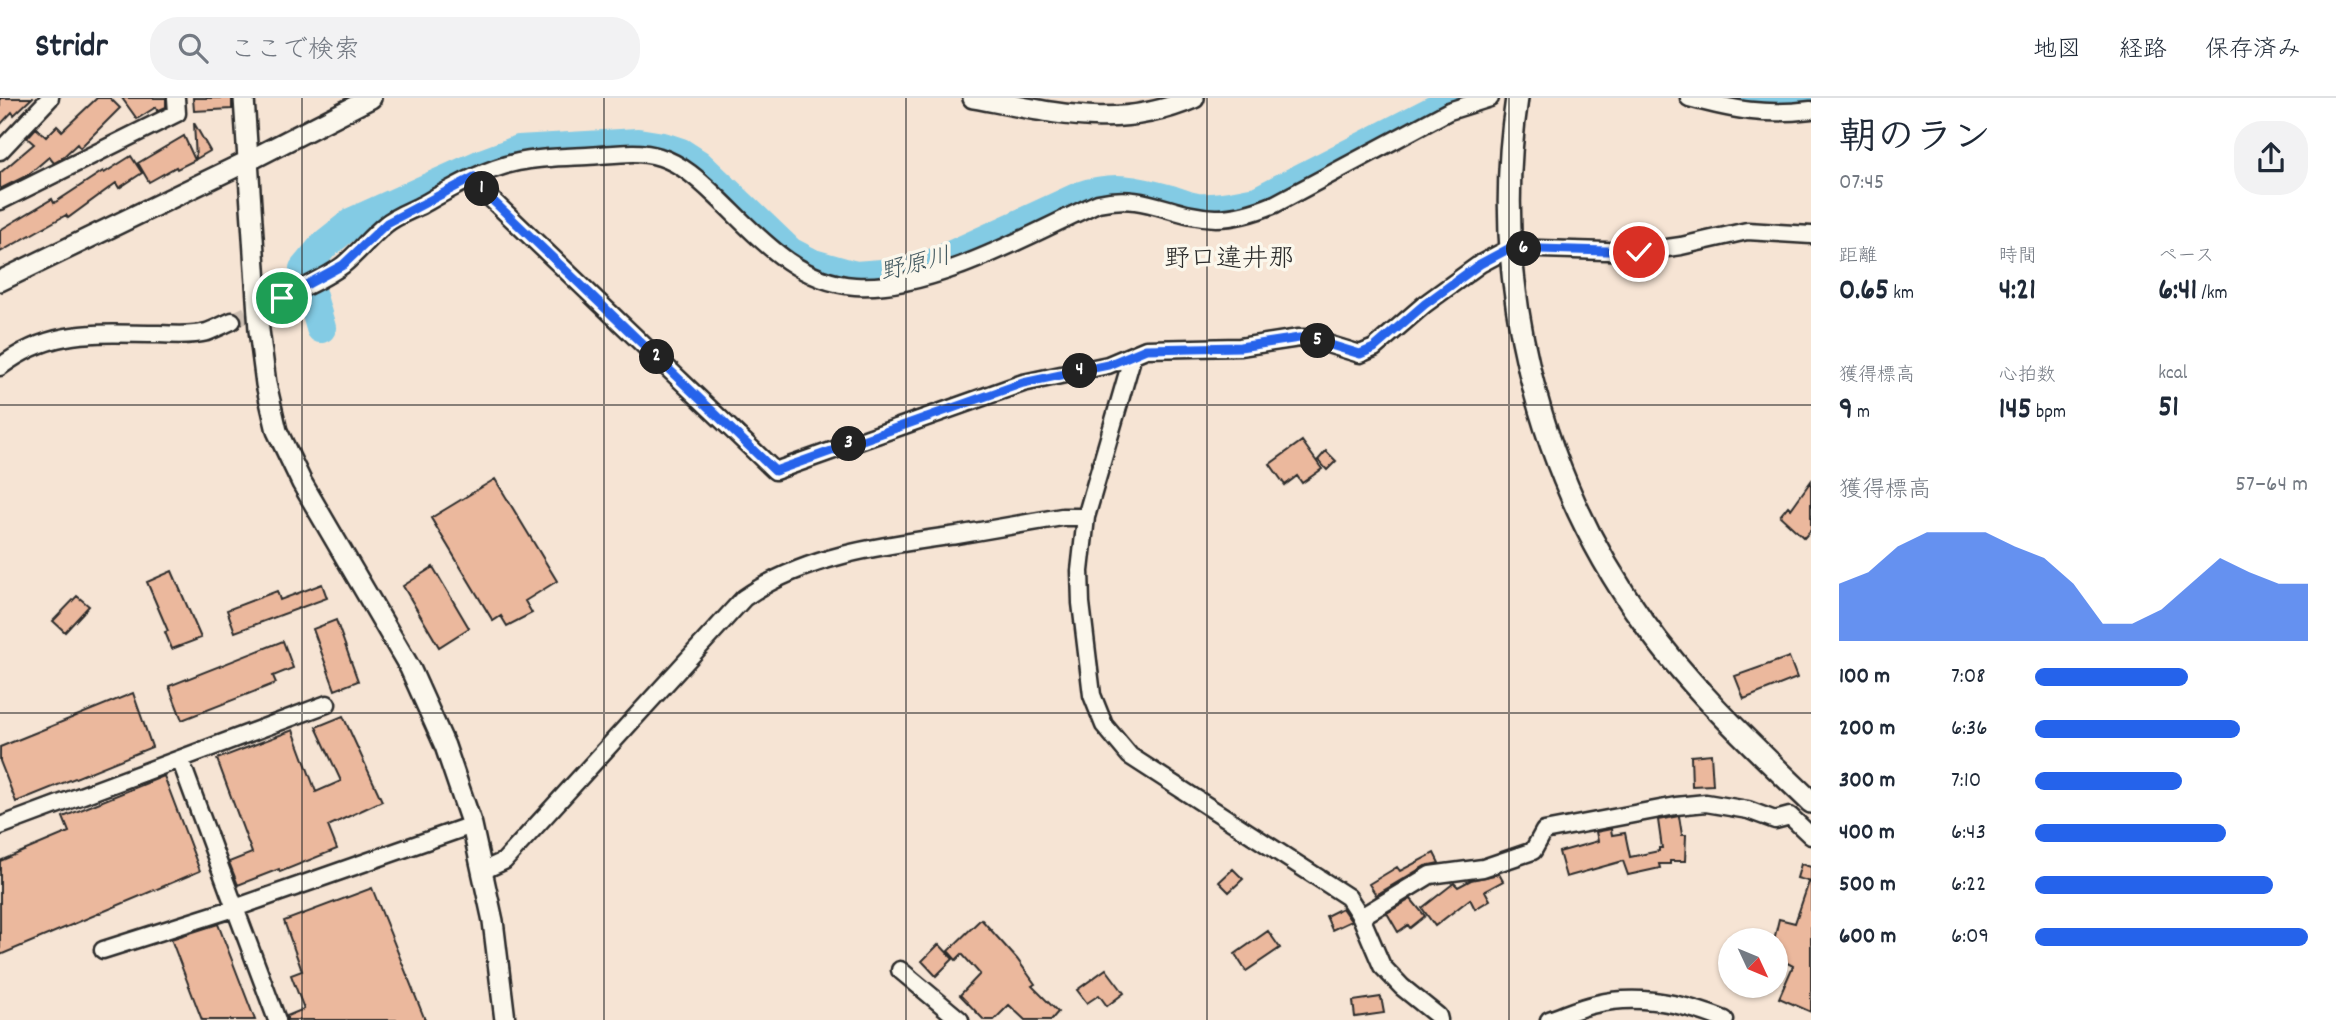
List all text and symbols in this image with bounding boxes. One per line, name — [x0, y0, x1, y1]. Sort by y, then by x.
search box — [150, 17, 640, 80]
text: Stridr — [35, 25, 108, 72]
icon: search — [174, 29, 212, 67]
text: ここで検索 — [230, 33, 360, 70]
text: 地図 — [2033, 34, 2081, 68]
text: 経路 — [2119, 34, 2167, 68]
text: 保存済み — [2205, 34, 2301, 68]
text: 朝のラン — [1839, 113, 1991, 168]
button: share — [2234, 121, 2308, 195]
text: 07:45 — [1839, 167, 1884, 200]
pin: 1 — [464, 172, 500, 206]
text: 1 — [479, 175, 484, 202]
pin — [1609, 222, 1669, 282]
pin: 6 — [1506, 232, 1542, 266]
icon: check — [1620, 233, 1658, 271]
text: 6 — [1519, 235, 1528, 262]
water label: 野原川 — [877, 241, 955, 291]
district label: 野口違井那 — [1164, 242, 1294, 279]
text: 距離 — [1839, 244, 1877, 271]
text: 時間 — [1999, 244, 2037, 271]
text: ペース — [2158, 244, 2214, 271]
pin — [252, 268, 312, 328]
text: 0.65 — [1839, 271, 1889, 314]
text: 4:21 — [1999, 271, 2036, 314]
text: 6:41 — [2158, 271, 2197, 314]
icon: arrive — [263, 279, 301, 317]
text: km — [1889, 281, 1914, 308]
text: /km — [2197, 281, 2228, 308]
pin: 5 — [1300, 324, 1336, 358]
text: 5 — [1313, 327, 1322, 354]
pin: 2 — [640, 340, 674, 374]
text: 2 — [652, 343, 661, 370]
pin: 4 — [1062, 354, 1098, 388]
text: 4 — [1076, 357, 1083, 384]
text: kcal — [2158, 361, 2187, 388]
text: 獲得標高 — [1839, 363, 1915, 390]
text: 心拍数 — [1999, 363, 2056, 390]
text: 51 — [2158, 388, 2179, 431]
text: 9 — [1839, 390, 1853, 433]
text: 145 — [1999, 390, 2032, 433]
text: m — [1853, 400, 1870, 427]
text: bpm — [2032, 400, 2066, 427]
pin: 3 — [832, 426, 866, 462]
text: 3 — [844, 430, 853, 457]
text: 57–64 m — [2235, 469, 2308, 502]
text: 獲得標高 — [1839, 475, 1931, 508]
text: 100 m — [1839, 661, 1890, 694]
text: 7:08 — [1951, 661, 1985, 694]
text: 200 m — [1839, 713, 1895, 746]
text: 6:36 — [1951, 713, 1988, 746]
text: 300 m — [1839, 765, 1895, 798]
text: 7:10 — [1951, 765, 1981, 798]
text: 400 m — [1839, 817, 1895, 850]
text: 6:43 — [1951, 817, 1986, 850]
text: 500 m — [1839, 869, 1896, 902]
text: 6:22 — [1951, 869, 1986, 902]
text: 600 m — [1839, 921, 1896, 954]
text: 6:09 — [1951, 921, 1989, 954]
north arrow — [1718, 928, 1788, 998]
map controls — [1718, 928, 1788, 998]

